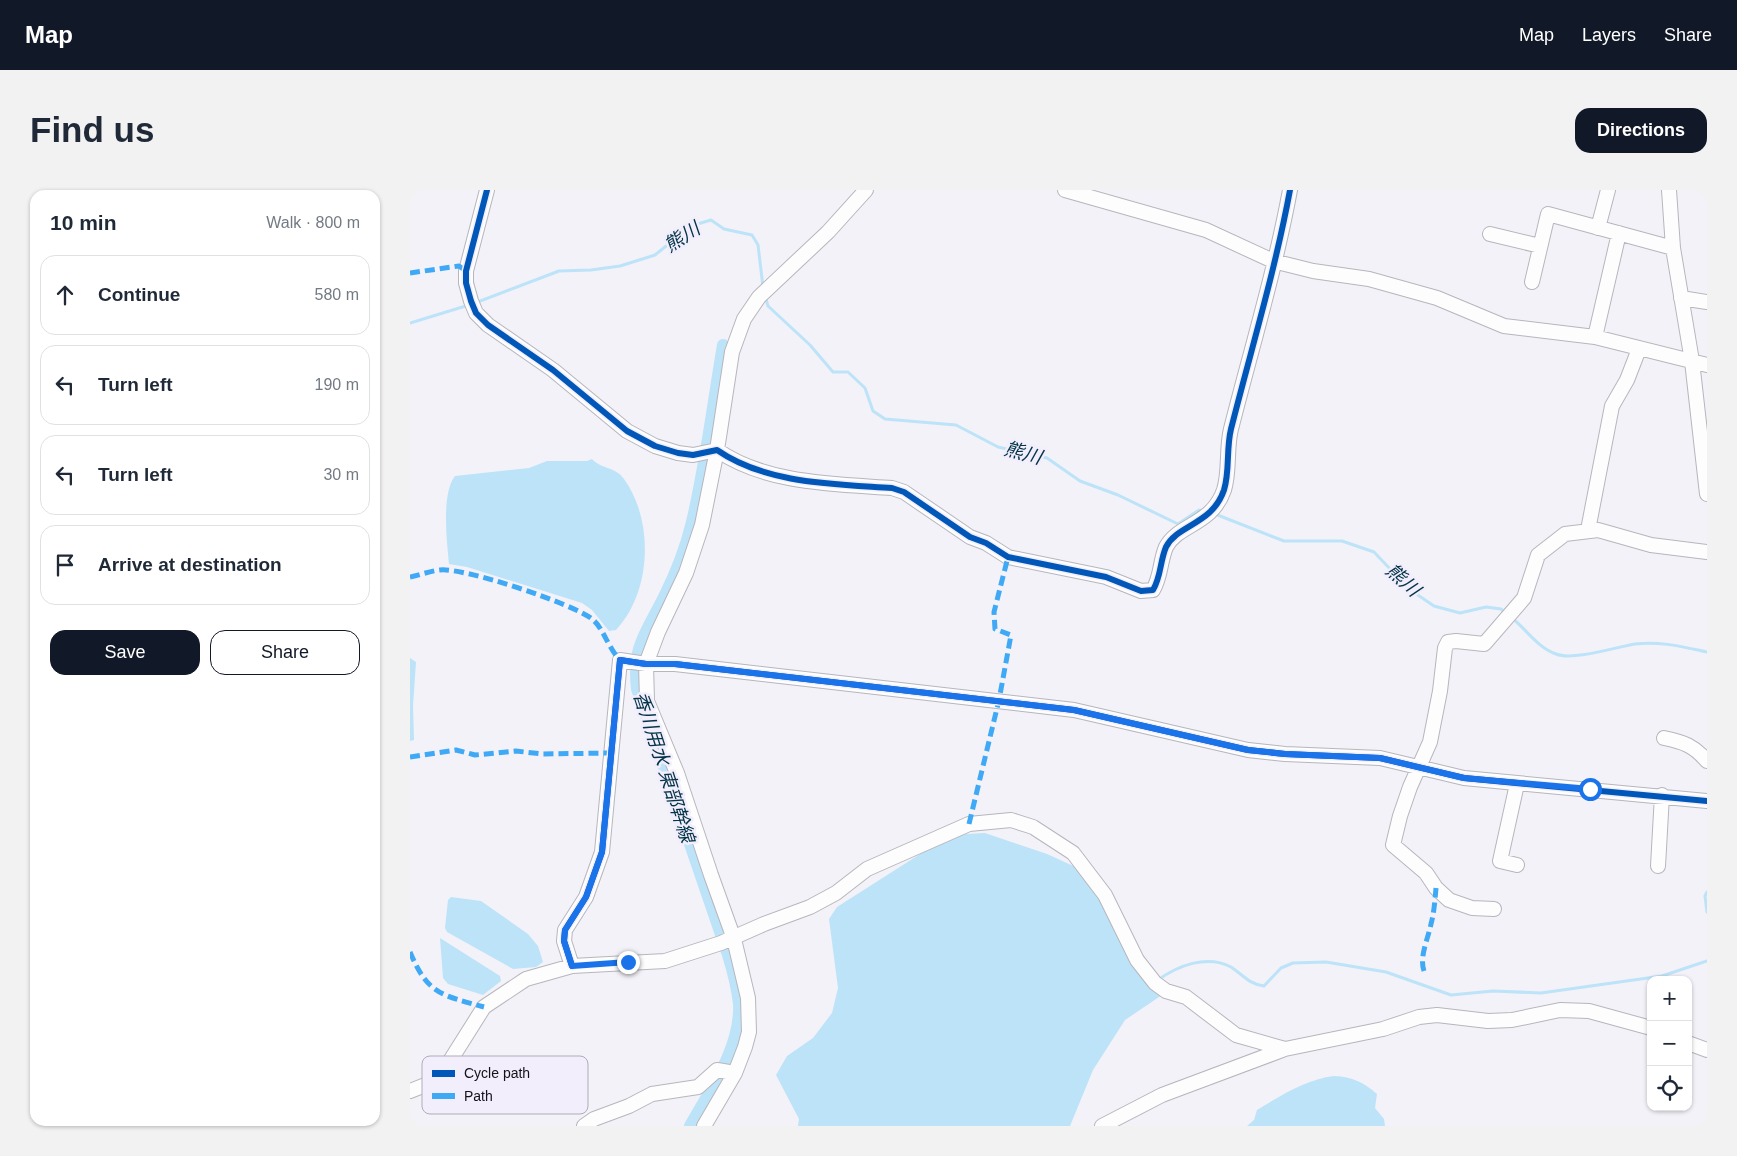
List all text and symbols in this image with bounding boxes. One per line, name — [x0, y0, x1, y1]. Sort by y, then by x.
text: Map — [25, 21, 73, 48]
text: Map — [1519, 25, 1554, 45]
text: Layers — [1582, 25, 1636, 45]
text: Share — [1664, 25, 1712, 45]
button: Directions — [1575, 108, 1707, 153]
text: Find us — [30, 110, 154, 149]
text: 10 min — [50, 211, 117, 234]
text: Walk · 800 m — [266, 214, 360, 231]
water label: 熊川 — [660, 217, 705, 256]
icon: ahead — [51, 281, 79, 309]
text: Continue — [98, 284, 180, 305]
text: 580 m — [315, 286, 359, 303]
icon: left — [51, 371, 79, 399]
text: Turn left — [98, 374, 173, 395]
text: 190 m — [315, 376, 359, 393]
water label: 熊川 — [1002, 438, 1046, 469]
icon: left — [51, 461, 79, 489]
text: Turn left — [98, 464, 173, 485]
text: 30 m — [323, 466, 359, 483]
icon: arrive — [51, 551, 79, 579]
text: Arrive at destination — [98, 554, 282, 575]
water label: 熊川 — [1382, 559, 1426, 602]
button: Save — [50, 630, 200, 675]
button: Share — [210, 630, 360, 675]
water label: 香川用水 東部幹線 — [630, 689, 699, 847]
route start — [1579, 778, 1602, 801]
route end — [617, 951, 640, 974]
map controls — [1647, 976, 1692, 1111]
button: + — [1647, 976, 1692, 1021]
button: − — [1647, 1021, 1692, 1066]
legend — [422, 1056, 588, 1114]
text: Cycle path — [464, 1065, 530, 1081]
button: locate — [1647, 1066, 1692, 1111]
text: Path — [464, 1088, 493, 1104]

